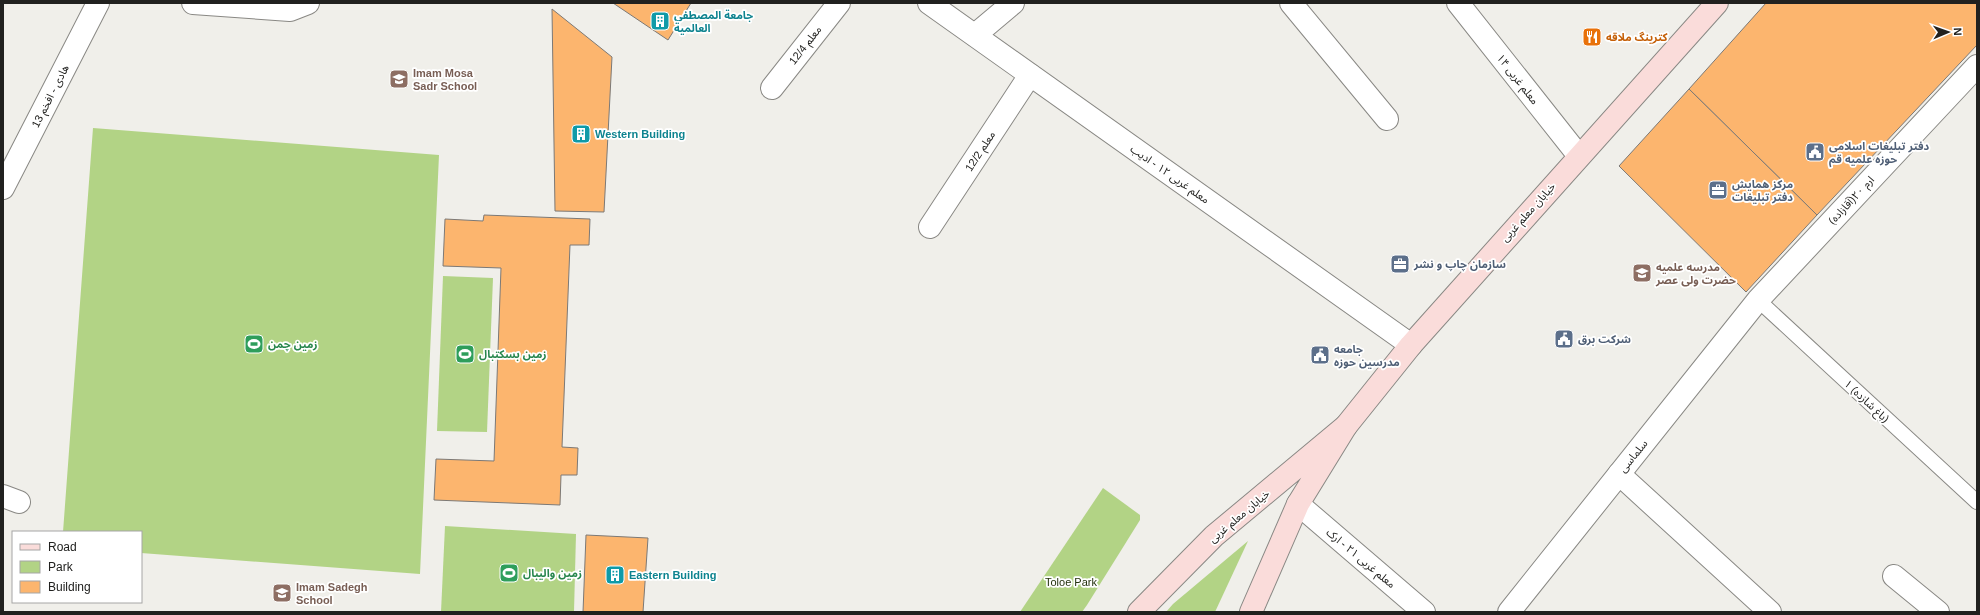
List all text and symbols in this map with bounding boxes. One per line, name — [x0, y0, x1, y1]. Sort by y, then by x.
place label: جامعة المصطفی العالمیة — [674, 9, 753, 35]
building icon: جامعة المصطفی العالمیة — [649, 10, 671, 32]
north arrow — [1928, 12, 1968, 52]
street label: معلم 12/4 — [786, 23, 826, 68]
restaurant icon: کترینگ ملاقه — [1581, 26, 1603, 48]
text: N — [1952, 27, 1964, 36]
place label: کترینگ ملاقه — [1606, 31, 1668, 44]
street label: معلم غربی ۱۴ — [1492, 52, 1541, 108]
street label: هادی - افخم 13 — [29, 63, 74, 131]
place label: Imam Mosa Sadr School — [413, 67, 477, 92]
school or university icon: Imam Mosa Sadr School — [388, 68, 410, 90]
building icon: Western Building — [570, 123, 592, 145]
place label: Western Building — [595, 128, 685, 140]
street label: معلم 12/2 — [963, 128, 1000, 175]
place label: دفتر تبلیغات اسلامی حوزه علمیه قم — [1829, 140, 1930, 168]
public building icon: دفتر تبلیغات اسلامی حوزه علمیه قم — [1804, 141, 1826, 163]
street label: معلم غربی ۱۲ - ادیب — [1127, 142, 1212, 208]
street label: ارم ۲۰(آقازاده) — [1826, 173, 1878, 228]
place label: مرکز همایش دفتر تبلیغات — [1732, 178, 1793, 204]
office icon: مرکز همایش دفتر تبلیغات — [1707, 179, 1729, 201]
street label: خیابان معلم غربی — [1498, 180, 1560, 246]
office icon: سازمان چاپ و نشر — [1389, 253, 1411, 275]
place label: سازمان چاپ و نشر — [1413, 258, 1506, 272]
place label: مدرسه علمیه حضرت ولی عصر — [1655, 261, 1736, 287]
school or university icon: مدرسه علمیه حضرت ولی عصر — [1631, 262, 1653, 284]
public building icon: شرکت برق — [1553, 328, 1575, 350]
sports icon: زمین چمن — [243, 333, 265, 355]
place label: شرکت برق — [1578, 333, 1631, 346]
place label: زمین چمن — [268, 338, 318, 352]
sports icon: زمین بسکتبال — [454, 343, 476, 365]
place label: جامعه مدرسین حوزه — [1334, 343, 1400, 369]
public building icon: جامعه مدرسین حوزه — [1309, 344, 1331, 366]
place label: زمین بسکتبال — [479, 348, 547, 361]
street label: ۱ (باغ شازده) — [1841, 377, 1892, 426]
street label: سلماسی — [1616, 437, 1651, 475]
street label: خیابان معلم غربی — [1206, 487, 1274, 547]
street label: معلم غربی ۲۱ - ارک — [1322, 526, 1398, 593]
legend — [12, 531, 142, 603]
text: Road — [48, 540, 77, 554]
text: Park — [48, 560, 74, 574]
sports icon: زمین والیبال — [498, 562, 520, 584]
building icon: Eastern Building — [604, 564, 626, 586]
place label: زمین والیبال — [523, 567, 582, 580]
place label: Eastern Building — [629, 569, 716, 581]
park label: Toloe Park — [1045, 576, 1097, 588]
text: Building — [48, 580, 91, 594]
place label: Imam Sadegh School — [296, 581, 368, 606]
school or university icon: Imam Sadegh School — [271, 582, 293, 604]

